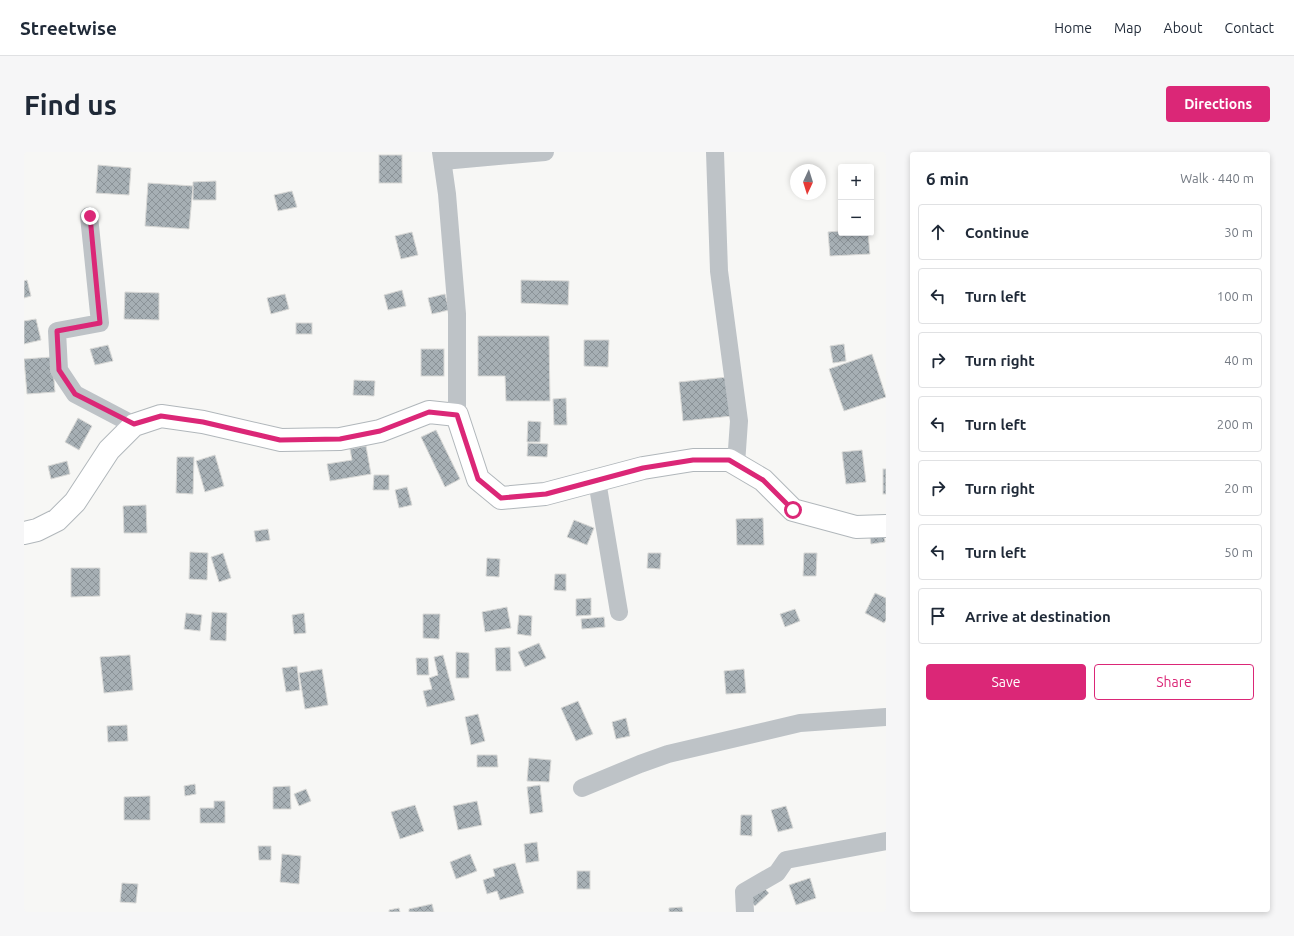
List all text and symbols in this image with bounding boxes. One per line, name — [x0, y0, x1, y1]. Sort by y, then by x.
text: Streetwise — [20, 17, 117, 39]
text: Home — [1054, 20, 1092, 36]
text: Map — [1114, 20, 1142, 36]
text: About — [1164, 20, 1203, 36]
text: Contact — [1225, 20, 1274, 36]
button: Directions — [1166, 86, 1270, 122]
text: Find us — [24, 89, 117, 120]
north arrow — [790, 164, 826, 200]
map controls — [838, 164, 874, 236]
button: + — [838, 164, 874, 200]
text: 6 min — [926, 169, 969, 188]
text: Walk · 440 m — [1180, 171, 1254, 185]
button: − — [838, 200, 874, 236]
route end — [81, 207, 99, 225]
icon: ahead — [927, 221, 949, 243]
text: Continue — [965, 224, 1029, 241]
text: 30 m — [1224, 225, 1253, 239]
icon: left — [927, 285, 949, 307]
text: Turn left — [965, 288, 1026, 305]
text: 100 m — [1217, 289, 1253, 303]
icon: right — [927, 349, 949, 371]
text: Turn right — [965, 352, 1035, 369]
text: 40 m — [1224, 353, 1253, 367]
icon: left — [927, 413, 949, 435]
text: Turn left — [965, 416, 1026, 433]
text: 200 m — [1217, 417, 1253, 431]
icon: right — [927, 477, 949, 499]
text: Turn right — [965, 480, 1035, 497]
text: 20 m — [1224, 481, 1253, 495]
route start — [784, 501, 802, 519]
icon: left — [927, 541, 949, 563]
text: Turn left — [965, 544, 1026, 561]
text: 50 m — [1224, 545, 1253, 559]
icon: arrive — [927, 605, 949, 627]
text: Arrive at destination — [965, 608, 1111, 625]
button: Save — [926, 664, 1086, 700]
button: Share — [1094, 664, 1254, 700]

